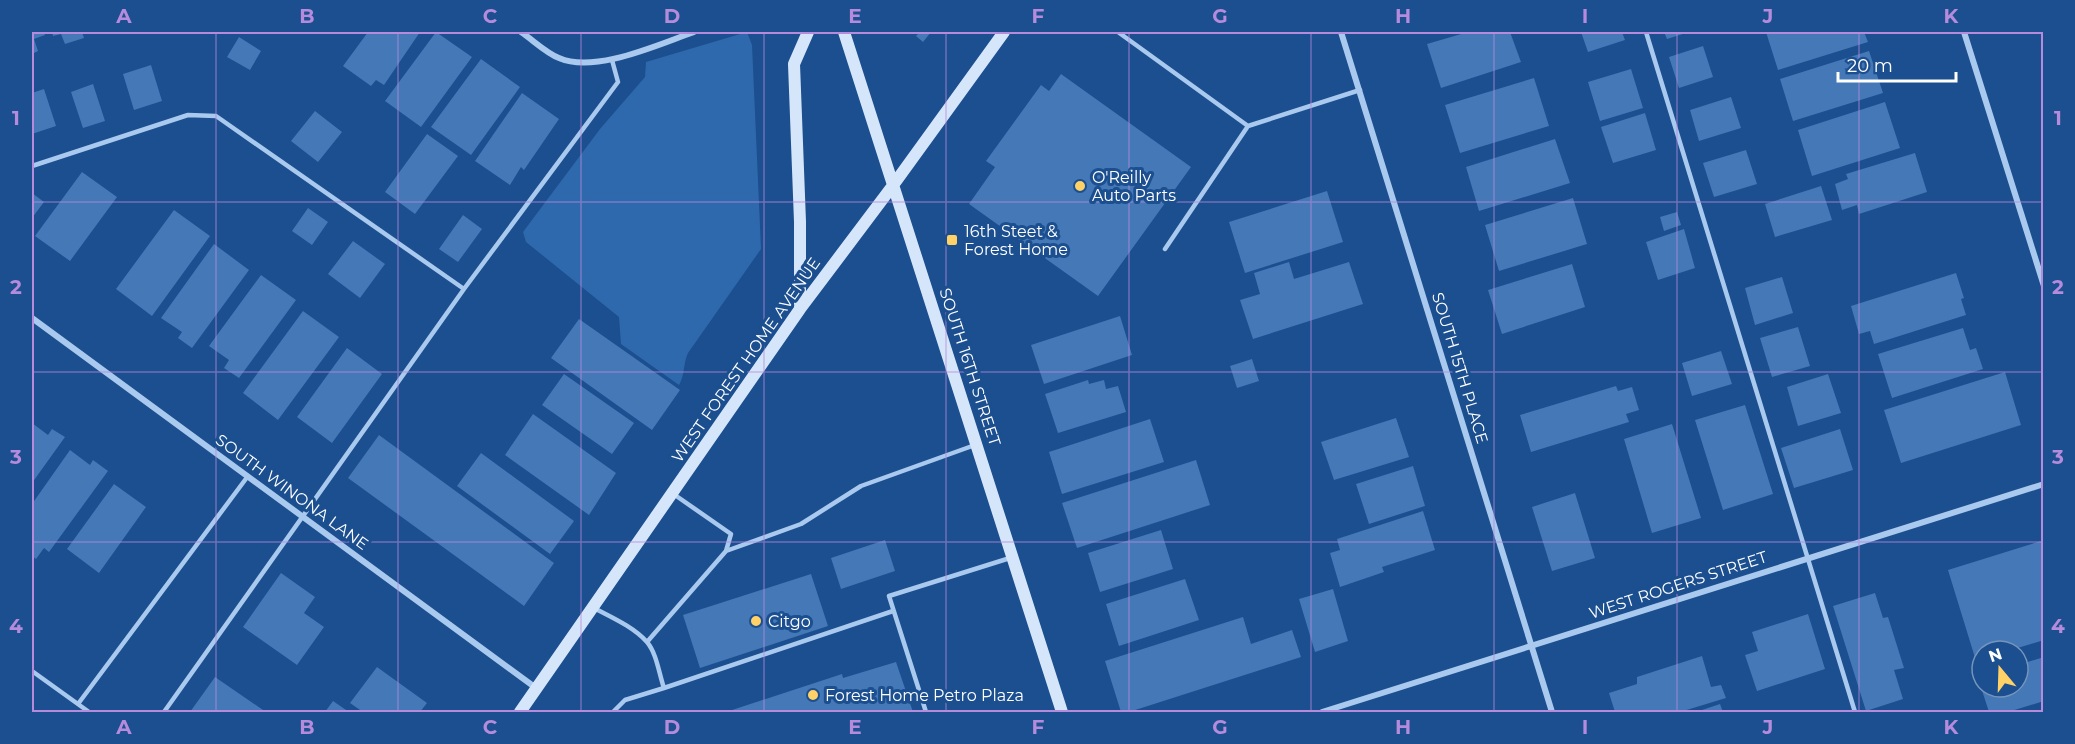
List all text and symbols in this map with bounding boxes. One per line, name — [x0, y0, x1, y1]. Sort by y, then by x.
text: A — [115, 4, 132, 28]
text: B — [299, 4, 315, 28]
text: C — [483, 4, 498, 28]
text: D — [664, 4, 680, 28]
text: E — [848, 4, 862, 28]
text: F — [1032, 4, 1045, 28]
text: G — [1212, 4, 1228, 28]
text: H — [1395, 4, 1411, 28]
text: I — [1582, 4, 1588, 28]
text: J — [1762, 4, 1773, 28]
text: K — [1944, 4, 1960, 28]
scale bar — [1838, 45, 1956, 83]
text: 20 m — [1847, 55, 1893, 77]
text: 1 — [12, 106, 20, 130]
text: 1 — [2054, 106, 2062, 130]
place label: O'Reilly Auto Parts — [1092, 168, 1176, 205]
marker: O'Reilly Auto Parts — [1073, 179, 1087, 193]
place label: 16th Steet & Forest Home — [964, 222, 1068, 259]
marker: 16th Steet & Forest Home — [945, 233, 959, 247]
street label: WEST FOREST HOME AVENUE — [668, 254, 824, 466]
text: 2 — [10, 275, 22, 299]
text: 2 — [2052, 275, 2064, 299]
street label: SOUTH 16TH STREET — [935, 286, 1005, 449]
street label: SOUTH 15TH PLACE — [1428, 290, 1492, 446]
street label: SOUTH WINONA LANE — [212, 430, 372, 554]
text: 3 — [9, 445, 22, 469]
text: 3 — [2051, 445, 2064, 469]
street label: WEST ROGERS STREET — [1587, 547, 1770, 623]
place label: Citgo — [768, 612, 811, 631]
text: 4 — [9, 614, 23, 638]
marker: Citgo — [749, 614, 763, 628]
text: 4 — [2051, 614, 2065, 638]
north arrow — [1970, 639, 2030, 699]
text: N — [1986, 644, 2004, 666]
place label: Forest Home Petro Plaza — [825, 686, 1024, 705]
marker: Forest Home Petro Plaza — [806, 688, 820, 702]
text: A — [115, 715, 132, 739]
text: B — [299, 715, 315, 739]
text: C — [483, 715, 498, 739]
text: D — [664, 715, 680, 739]
text: E — [848, 715, 862, 739]
text: F — [1032, 715, 1045, 739]
text: G — [1212, 715, 1228, 739]
text: H — [1395, 715, 1411, 739]
text: I — [1582, 715, 1588, 739]
text: J — [1762, 715, 1773, 739]
text: K — [1944, 715, 1960, 739]

